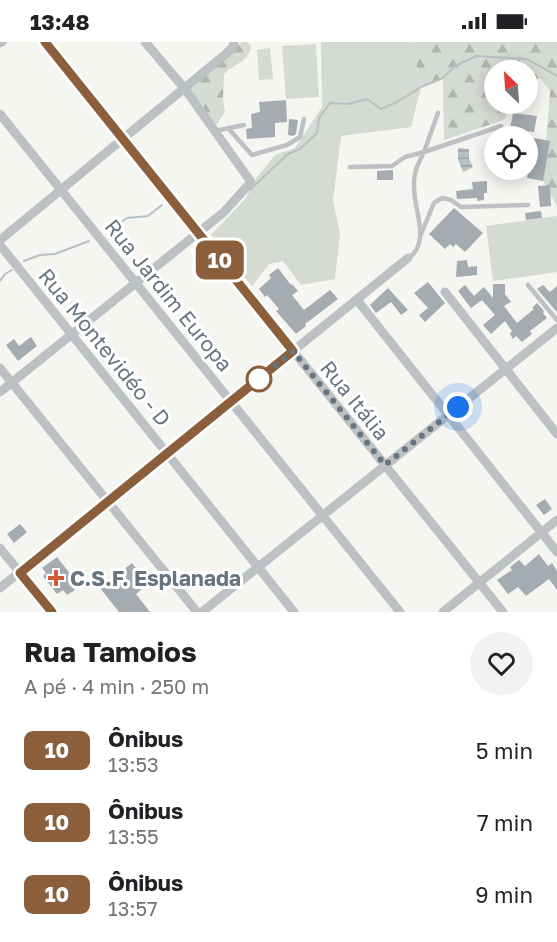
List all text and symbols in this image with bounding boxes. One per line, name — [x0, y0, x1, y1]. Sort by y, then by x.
text: 13:48 — [30, 8, 90, 35]
north arrow — [484, 60, 538, 114]
map controls — [484, 60, 538, 180]
button: locate — [484, 126, 538, 180]
street label: Rua Jardim Europa — [100, 214, 238, 376]
line badge: 10 — [193, 240, 247, 280]
text: 10 — [208, 247, 232, 273]
street label: Rua Montevidéo - D — [33, 263, 177, 431]
street label: Rua Itália — [315, 355, 395, 445]
unlabelled marker — [246, 366, 272, 392]
your location — [443, 392, 473, 422]
place label: C.S.F. Esplanada — [70, 565, 241, 591]
marker: C.S.F. Esplanada — [47, 569, 65, 587]
button: heart — [470, 632, 533, 695]
text: Rua Tamoios — [24, 635, 197, 668]
text: A pé · 4 min · 250 m — [24, 674, 209, 698]
text: Ônibus — [108, 725, 183, 752]
text: 10 — [45, 737, 69, 763]
text: 5 min — [476, 737, 533, 764]
text: 13:53 — [108, 752, 159, 776]
text: Ônibus — [108, 797, 183, 824]
text: 10 — [45, 809, 69, 835]
text: 7 min — [477, 809, 533, 836]
text: 13:55 — [108, 824, 159, 848]
text: Ônibus — [108, 869, 183, 896]
text: 10 — [45, 881, 69, 907]
text: 9 min — [475, 881, 533, 908]
text: 13:57 — [108, 896, 158, 920]

